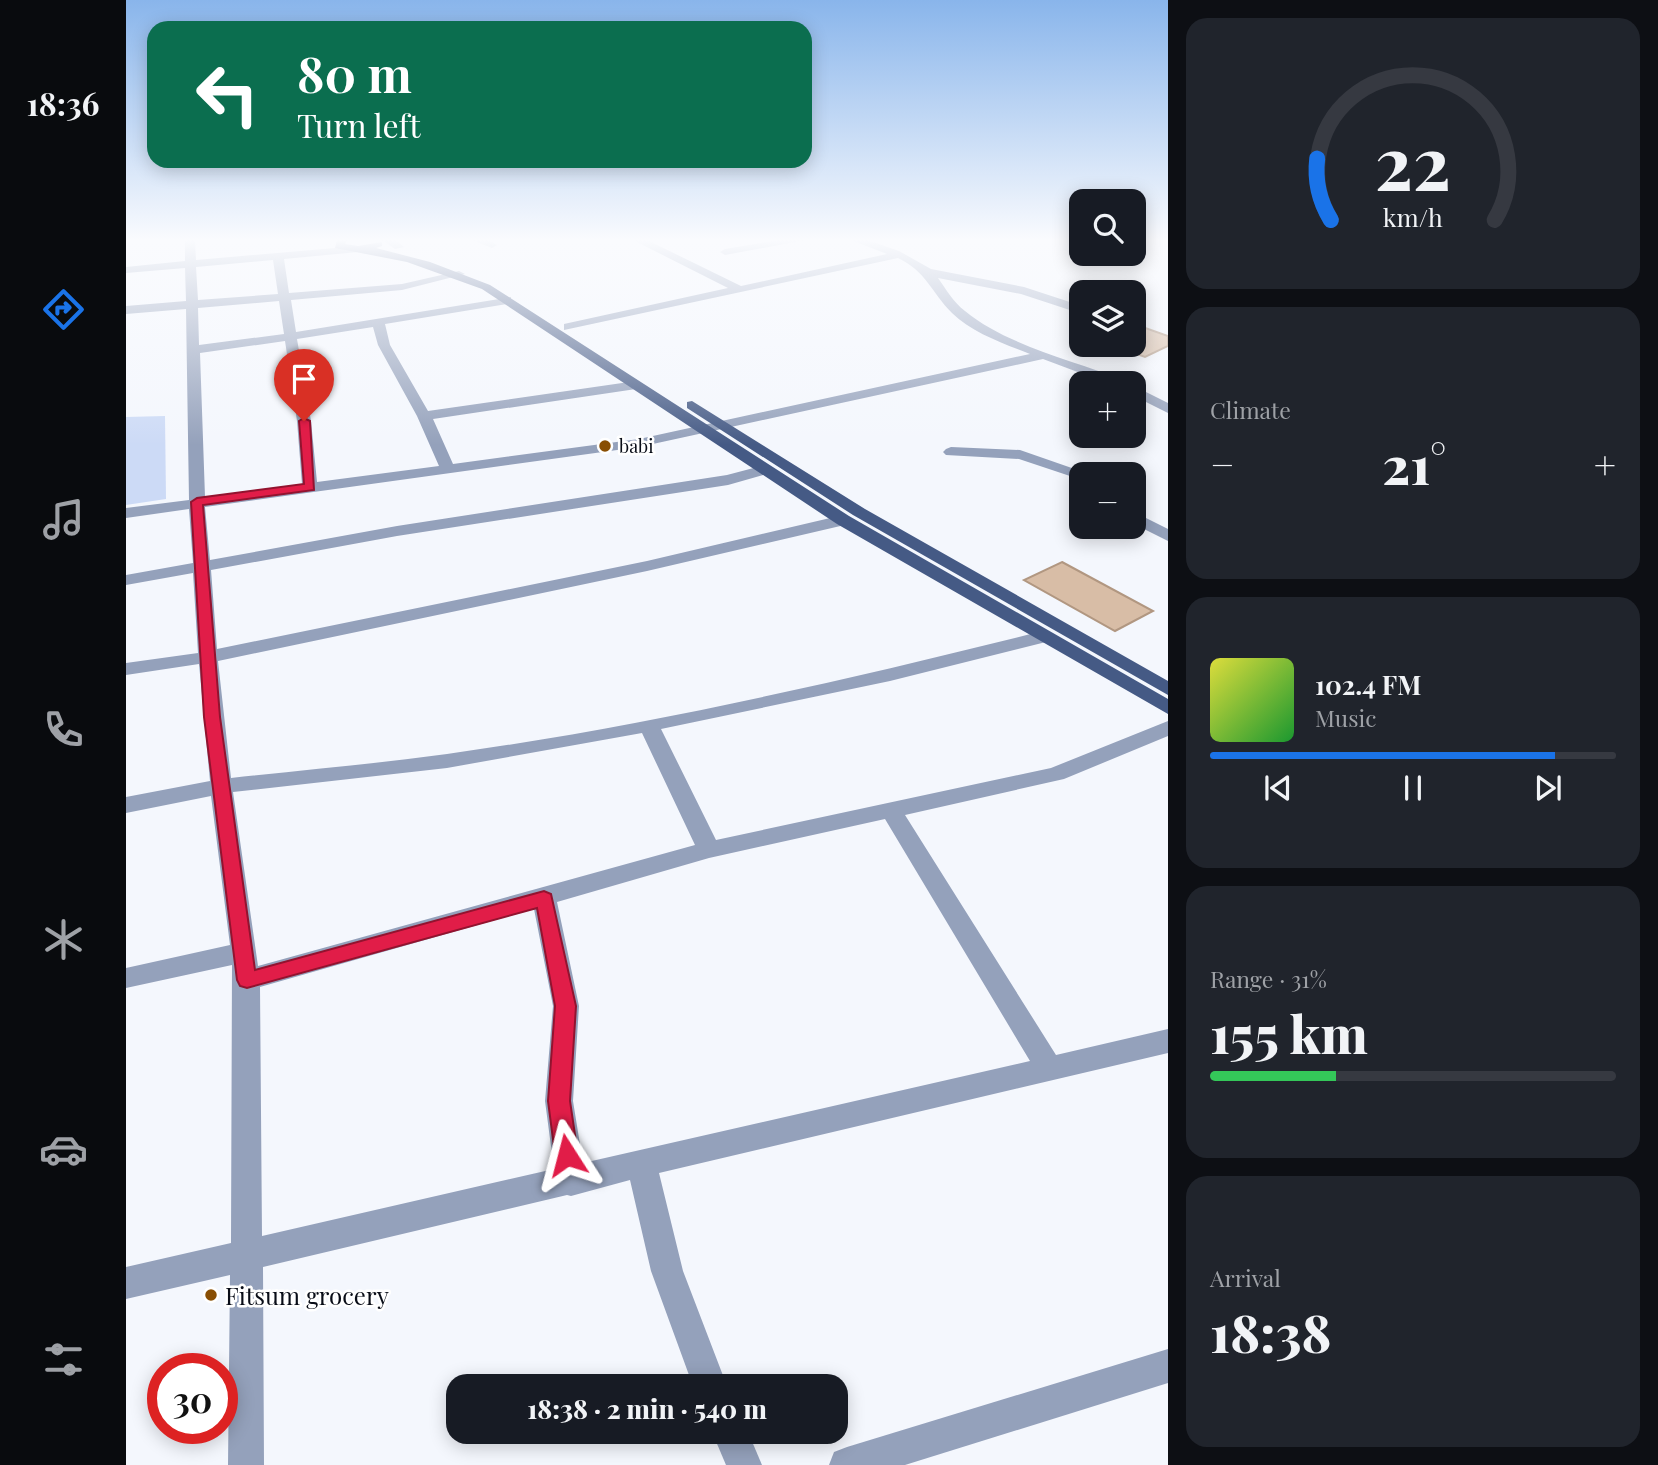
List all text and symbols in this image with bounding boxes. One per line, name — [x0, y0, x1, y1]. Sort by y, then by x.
text: 80 m — [297, 40, 412, 105]
icon: left — [182, 49, 273, 140]
text: 18:36 — [26, 81, 100, 124]
text: Turn left — [297, 103, 421, 146]
text: 22 — [1375, 111, 1451, 208]
map controls — [1069, 189, 1146, 539]
button: search — [1069, 189, 1146, 266]
text: km/h — [1383, 200, 1443, 233]
button: layers — [1069, 280, 1146, 357]
icon: directions — [39, 285, 88, 334]
pin — [274, 349, 334, 421]
icon: arrive — [285, 360, 323, 398]
button: + — [1069, 371, 1146, 448]
text: Climate — [1210, 394, 1291, 425]
text: 21° — [1382, 429, 1446, 498]
place label: babi — [619, 434, 654, 458]
marker: babi — [597, 438, 613, 454]
text: − — [1210, 438, 1235, 489]
text: + — [1594, 438, 1616, 489]
button: − — [1069, 462, 1146, 539]
icon: music — [39, 495, 88, 544]
text: 102.4 FM — [1315, 667, 1421, 702]
text: Music — [1315, 702, 1376, 733]
icon: phone — [39, 705, 88, 754]
icon: previous — [1259, 769, 1297, 807]
icon: pause — [1394, 769, 1432, 807]
icon: next — [1529, 769, 1567, 807]
icon: climate — [39, 915, 88, 964]
text: Range · 31% — [1210, 963, 1327, 994]
text: 155 km — [1210, 998, 1368, 1067]
position arrow — [530, 1118, 604, 1192]
icon: car — [39, 1125, 88, 1174]
text: Arrival — [1210, 1262, 1281, 1293]
place label: Fitsum grocery — [225, 1279, 389, 1311]
marker: Fitsum grocery — [203, 1287, 219, 1303]
text: 18:38 — [1210, 1297, 1331, 1366]
icon: filters — [39, 1335, 88, 1384]
speed limit sign: 30 — [147, 1353, 238, 1444]
text: 18:38 · 2 min · 540 m — [527, 1391, 767, 1426]

